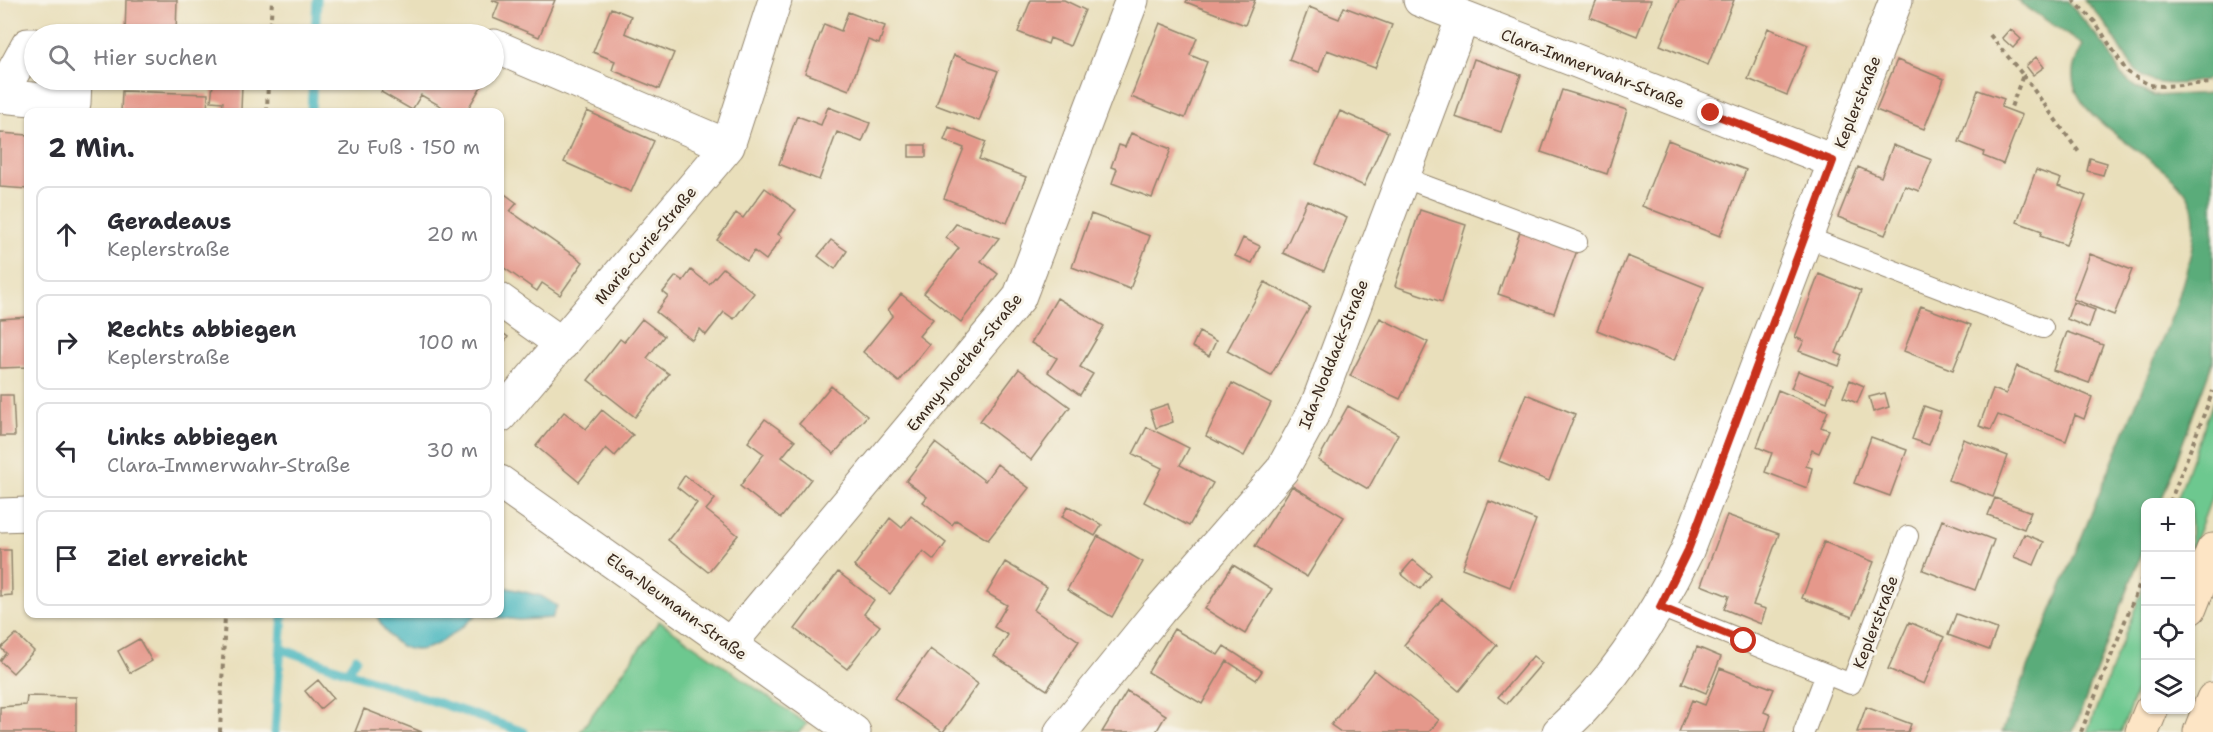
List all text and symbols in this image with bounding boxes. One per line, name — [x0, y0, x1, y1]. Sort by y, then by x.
search box — [24, 24, 504, 90]
street label: Clara-Immerwahr-Straße — [1498, 24, 1688, 113]
icon: search — [45, 41, 78, 74]
text: Hier suchen — [93, 43, 218, 72]
street label: Keplerstraße — [1829, 53, 1886, 152]
route end — [1697, 99, 1723, 125]
text: 2 Min. — [48, 130, 135, 165]
text: Zu Fuß · 150 m — [337, 134, 480, 160]
street label: Marie-Curie-Straße — [590, 182, 701, 309]
text: Geradeaus — [107, 207, 231, 236]
icon: ahead — [50, 218, 83, 251]
text: 20 m — [427, 221, 478, 247]
text: Keplerstraße — [107, 236, 230, 262]
street label: Ida-Noddack-Straße — [1294, 276, 1373, 432]
street label: Emmy-Noether-Straße — [902, 289, 1027, 436]
text: Rechts abbiegen — [107, 315, 296, 344]
icon: right — [50, 326, 83, 359]
text: 100 m — [418, 329, 478, 355]
text: Keplerstraße — [107, 344, 230, 370]
text: Links abbiegen — [107, 423, 278, 452]
icon: left — [50, 434, 83, 467]
text: 30 m — [426, 437, 478, 463]
text: Clara-Immerwahr-Straße — [107, 452, 351, 478]
map controls — [2141, 498, 2195, 714]
button: + — [2141, 498, 2195, 552]
icon: arrive — [50, 542, 83, 575]
text: Ziel erreicht — [107, 544, 248, 573]
street label: Elsa-Neumann-Straße — [602, 548, 751, 665]
button: − — [2141, 552, 2195, 606]
street label: Keplerstraße — [1848, 572, 1903, 672]
button: locate — [2141, 606, 2195, 660]
route start — [1730, 627, 1756, 653]
button: layers — [2141, 660, 2195, 714]

